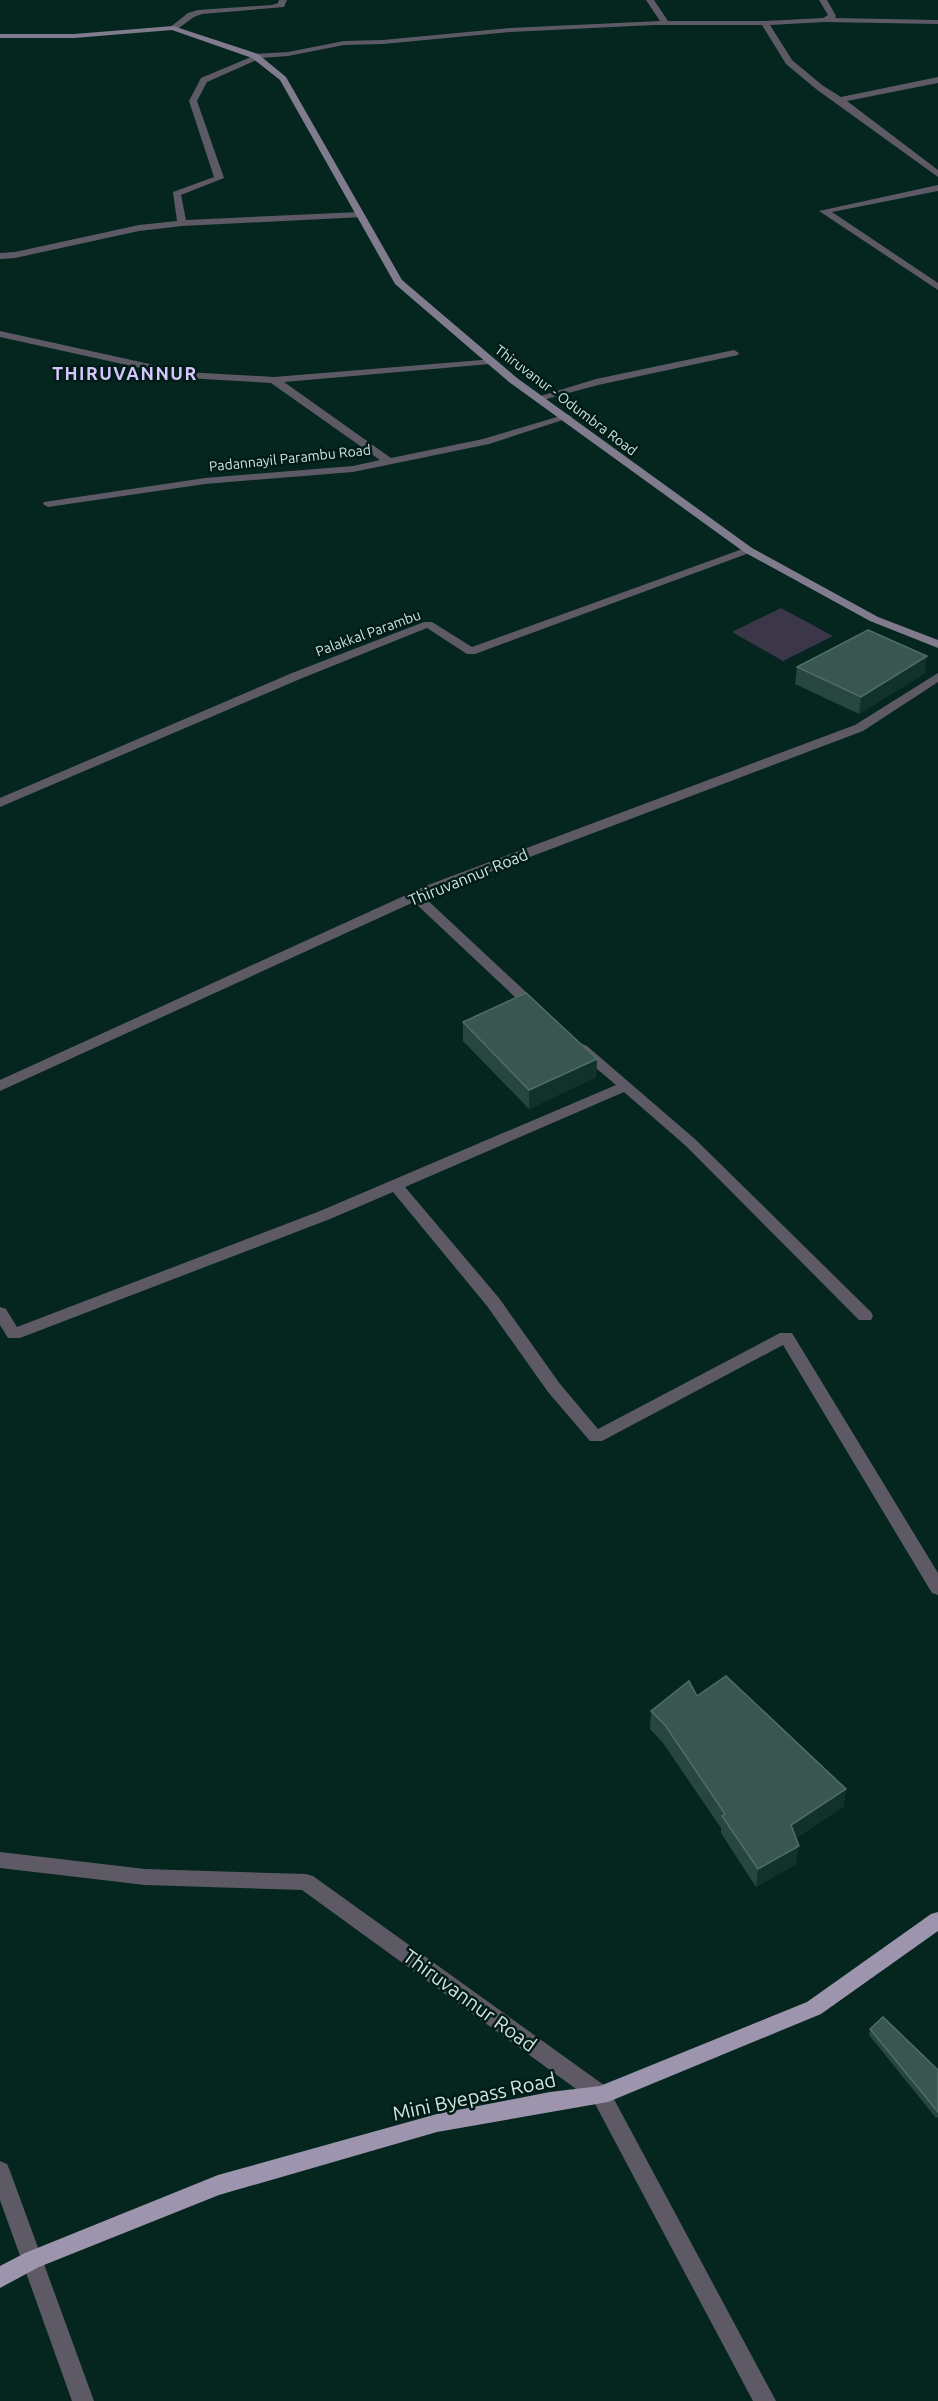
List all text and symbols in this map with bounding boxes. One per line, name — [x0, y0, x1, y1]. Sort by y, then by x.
street label: Thiruvanur - Odumbra Road — [492, 341, 640, 459]
district label: THIRUVANNUR — [52, 363, 198, 383]
street label: Padannayil Parambu Road — [208, 442, 372, 474]
street label: Palakkal Parambu — [313, 607, 423, 659]
street label: Thiruvannur Road — [406, 845, 530, 909]
street label: Thiruvannur Road — [399, 1944, 541, 2056]
street label: Mini Byepass Road — [390, 2067, 558, 2125]

